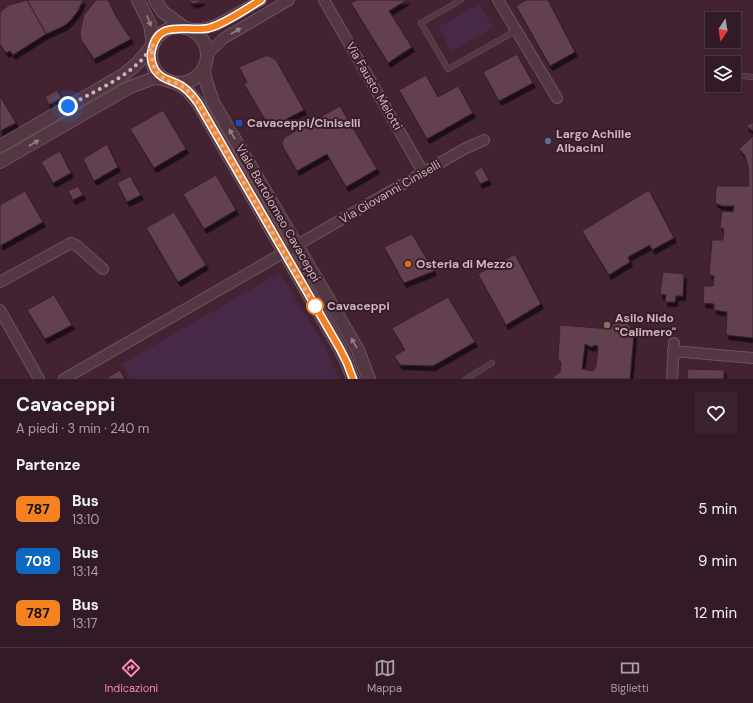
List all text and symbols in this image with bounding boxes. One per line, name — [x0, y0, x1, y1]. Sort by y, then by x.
north arrow — [705, 12, 741, 48]
map controls — [705, 12, 741, 92]
one-way arrow — [146, 16, 152, 28]
one-way arrow — [230, 27, 242, 34]
street label: Via Fausto Melotti — [342, 39, 406, 133]
button: layers — [705, 56, 741, 92]
your location — [58, 96, 78, 116]
place label: Cavaceppi/Ciniselli — [247, 115, 361, 131]
marker: Cavaceppi/Ciniselli — [234, 118, 244, 128]
place label: Largo Achille Albacini — [556, 126, 631, 156]
one-way arrow — [229, 128, 236, 140]
marker: Largo Achille Albacini — [543, 136, 553, 146]
one-way arrow — [28, 139, 40, 146]
street label: Viale Bartolomeo Cavaceppi — [232, 141, 324, 285]
street label: Via Giovanni Ciniselli — [337, 156, 444, 227]
place label: Osteria di Mezzo — [416, 256, 513, 272]
marker: Osteria di Mezzo — [403, 259, 413, 269]
marker: Cavaceppi — [306, 297, 324, 315]
place label: Cavaceppi — [327, 298, 390, 314]
place label: Asilo Nido "Calimero" — [615, 310, 676, 340]
marker: Asilo Nido "Calimero" — [602, 320, 612, 330]
one-way arrow — [350, 337, 357, 349]
text: Cavaceppi — [16, 392, 115, 417]
button: heart — [695, 392, 737, 434]
text: A piedi · 3 min · 240 m — [16, 420, 149, 437]
text: Partenze — [16, 455, 81, 475]
text: Bus — [72, 491, 99, 511]
text: 5 min — [698, 499, 737, 519]
text: 787 — [26, 500, 50, 518]
text: 13:10 — [72, 511, 99, 528]
text: Bus — [72, 543, 99, 563]
text: 9 min — [698, 551, 737, 571]
text: 708 — [25, 552, 51, 570]
text: 13:14 — [72, 563, 98, 580]
text: Bus — [72, 595, 99, 615]
text: 12 min — [694, 603, 737, 623]
text: 787 — [26, 604, 50, 622]
text: 13:17 — [72, 615, 97, 632]
tab: Indicazioni — [104, 657, 158, 695]
tab: Mappa — [367, 657, 402, 695]
tab: Biglietti — [611, 657, 649, 695]

